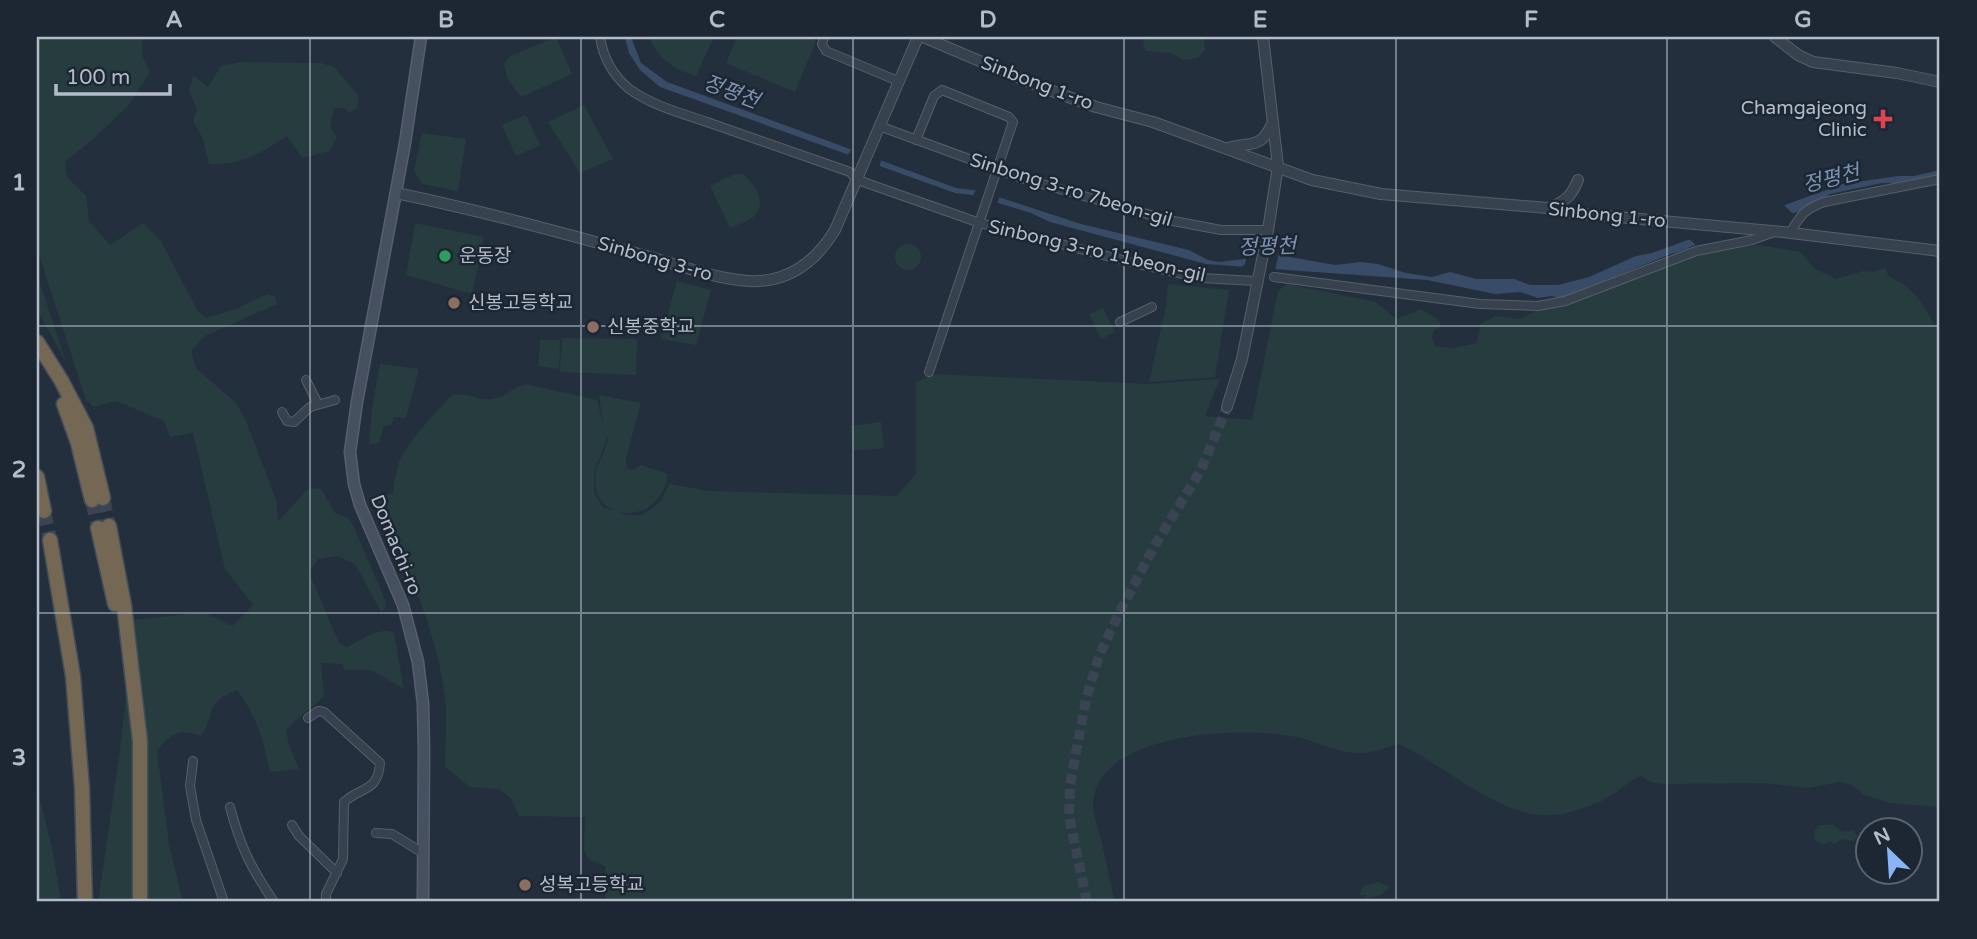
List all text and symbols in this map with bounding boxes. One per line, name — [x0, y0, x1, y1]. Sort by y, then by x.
text: A — [165, 6, 183, 34]
text: B — [438, 6, 454, 34]
text: C — [709, 6, 725, 34]
text: D — [979, 6, 997, 34]
text: E — [1253, 6, 1267, 34]
text: F — [1524, 6, 1538, 34]
text: G — [1794, 6, 1812, 34]
scale bar — [56, 52, 170, 96]
street label: Sinbong 1-ro — [978, 52, 1096, 114]
text: 100 m — [66, 65, 130, 90]
water label: 정평천 — [699, 70, 765, 115]
place label: Chamgajeong Clinic — [1741, 97, 1867, 141]
marker: Chamgajeong Clinic — [1873, 109, 1893, 129]
street label: Sinbong 3-ro 7beon-gil — [967, 149, 1175, 231]
water label: 정평천 — [1800, 159, 1865, 198]
text: 1 — [12, 169, 26, 197]
street label: Sinbong 1-ro — [1547, 198, 1667, 232]
street label: Sinbong 3-ro 11beon-gil — [986, 215, 1208, 287]
street label: Sinbong 3-ro — [595, 232, 715, 286]
water label: 정평천 — [1238, 233, 1299, 261]
place label: 운동장 — [459, 245, 511, 267]
marker: 운동장 — [437, 248, 453, 264]
place label: 신봉고등학교 — [468, 292, 573, 314]
marker: 신봉고등학교 — [446, 295, 462, 311]
place label: 신봉중학교 — [607, 316, 694, 338]
marker: 신봉중학교 — [585, 319, 601, 335]
text: 2 — [12, 456, 26, 484]
street label: Domachi-ro — [366, 492, 426, 598]
text: 3 — [12, 744, 26, 772]
north arrow — [1854, 816, 1924, 886]
text: N — [1871, 823, 1894, 850]
place label: 성복고등학교 — [539, 874, 644, 896]
marker: 성복고등학교 — [517, 877, 533, 893]

